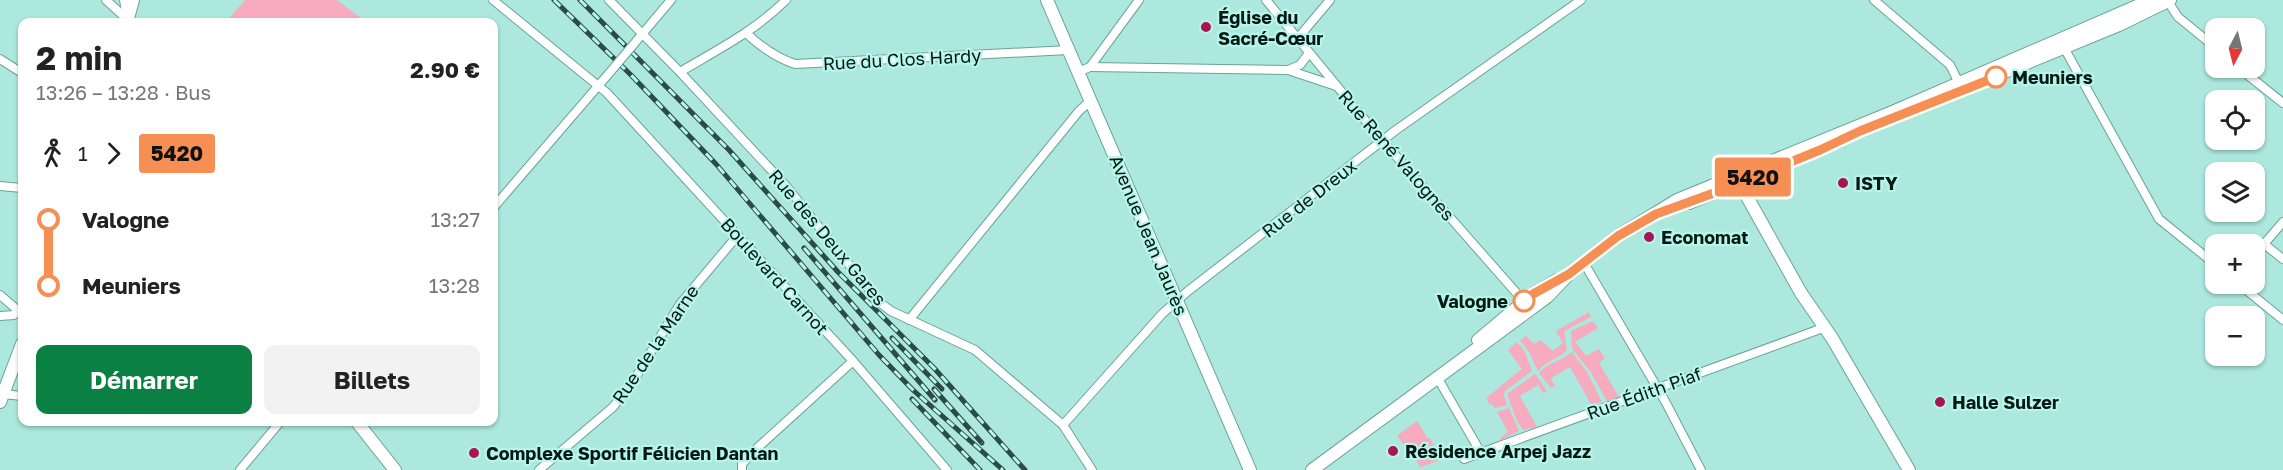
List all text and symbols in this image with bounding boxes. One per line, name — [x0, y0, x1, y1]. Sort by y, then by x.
place label: Église du Sacré-Cœur — [1218, 6, 1323, 49]
north arrow — [2205, 18, 2265, 78]
map controls — [2205, 18, 2265, 366]
marker: Église du Sacré-Cœur — [1199, 20, 1213, 34]
text: 2 min — [36, 38, 122, 77]
street label: Rue du Clos Hardy — [822, 44, 982, 74]
text: 2.90 € — [410, 56, 480, 83]
marker: Meuniers — [1985, 66, 2007, 88]
place label: Meuniers — [2012, 66, 2093, 88]
text: 13:26 – 13:28 · Bus — [36, 80, 211, 104]
street label: Rue René Valognes — [1334, 85, 1460, 225]
button: locate — [2205, 90, 2265, 150]
icon: walk — [36, 137, 69, 170]
icon: forward — [97, 137, 130, 170]
text: 5420 — [151, 140, 203, 166]
text: 1 — [78, 141, 88, 165]
street label: Avenue Jean Jaurès — [1105, 151, 1193, 319]
street label: Rue de Dreux — [1257, 154, 1361, 242]
line badge: 5420 — [1711, 158, 1795, 196]
button: layers — [2205, 162, 2265, 222]
street label: Rue des Deux Gares — [765, 164, 891, 310]
text: 5420 — [1727, 164, 1779, 190]
place label: ISTY — [1855, 172, 1898, 194]
marker: ISTY — [1836, 176, 1850, 190]
text: Valogne — [82, 206, 169, 233]
text: 13:27 — [430, 207, 480, 231]
street label: Boulevard Carnot — [717, 213, 833, 339]
place label: Economat — [1661, 226, 1748, 248]
marker: Economat — [1642, 230, 1656, 244]
button: + — [2205, 234, 2265, 294]
text: Meuniers — [82, 272, 181, 299]
text: 13:28 — [429, 273, 480, 297]
street label: Rue de la Marne — [607, 281, 703, 407]
place label: Valogne — [1437, 290, 1508, 312]
marker: Valogne — [1513, 290, 1535, 312]
button: − — [2205, 306, 2265, 366]
button: Démarrer — [36, 345, 252, 414]
button: Billets — [264, 345, 480, 414]
street label: Rue Édith Piaf — [1584, 362, 1705, 424]
place label: Halle Sulzer — [1952, 391, 2059, 413]
marker: Halle Sulzer — [1933, 395, 1947, 409]
place label: Résidence Arpej Jazz — [1405, 440, 1591, 462]
place label: Complexe Sportif Félicien Dantan — [486, 442, 779, 464]
marker: Résidence Arpej Jazz — [1386, 444, 1400, 458]
marker: Complexe Sportif Félicien Dantan — [467, 446, 481, 460]

